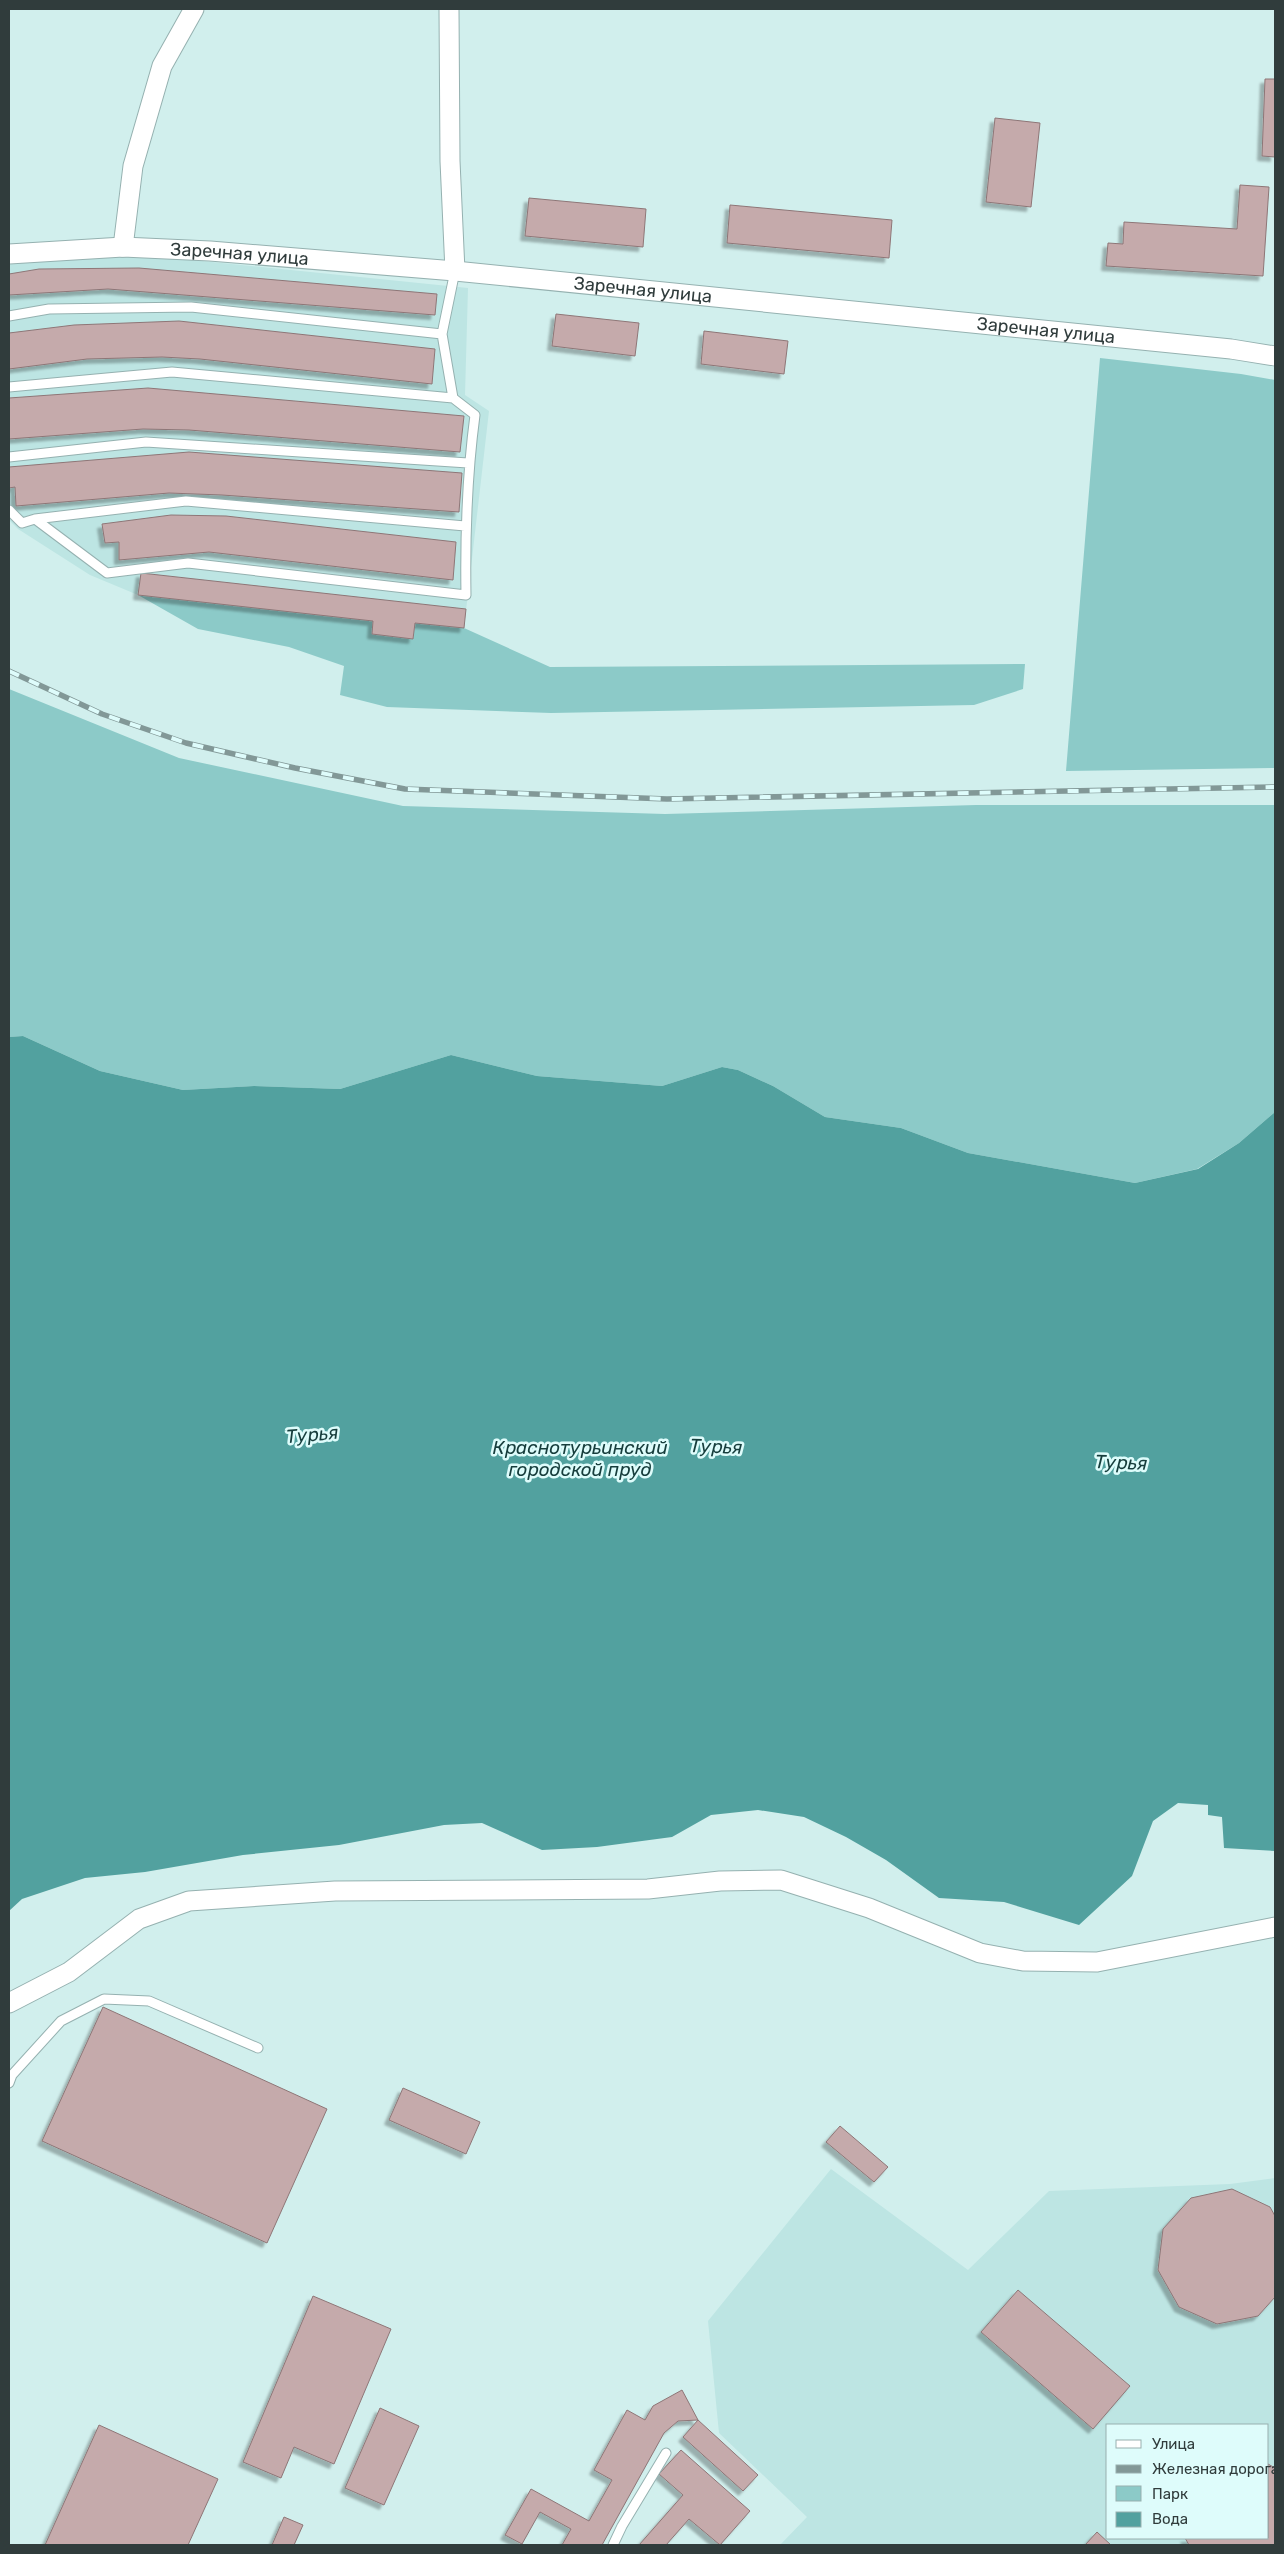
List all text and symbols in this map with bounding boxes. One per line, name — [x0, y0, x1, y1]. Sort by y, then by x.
street label: Заречная улица — [170, 238, 310, 270]
street label: Заречная улица — [573, 272, 713, 308]
street label: Заречная улица — [976, 313, 1116, 348]
water label: Турья — [285, 1421, 339, 1448]
water label: Турья — [689, 1434, 743, 1459]
water label: Краснотурьинский городской пруд — [492, 1436, 668, 1481]
water label: Турья — [1094, 1450, 1148, 1475]
legend — [1106, 2424, 1269, 2539]
text: Улица — [1152, 2435, 1195, 2453]
text: Железная дорога — [1152, 2460, 1279, 2478]
text: Парк — [1152, 2485, 1188, 2503]
text: Вода — [1152, 2510, 1188, 2528]

